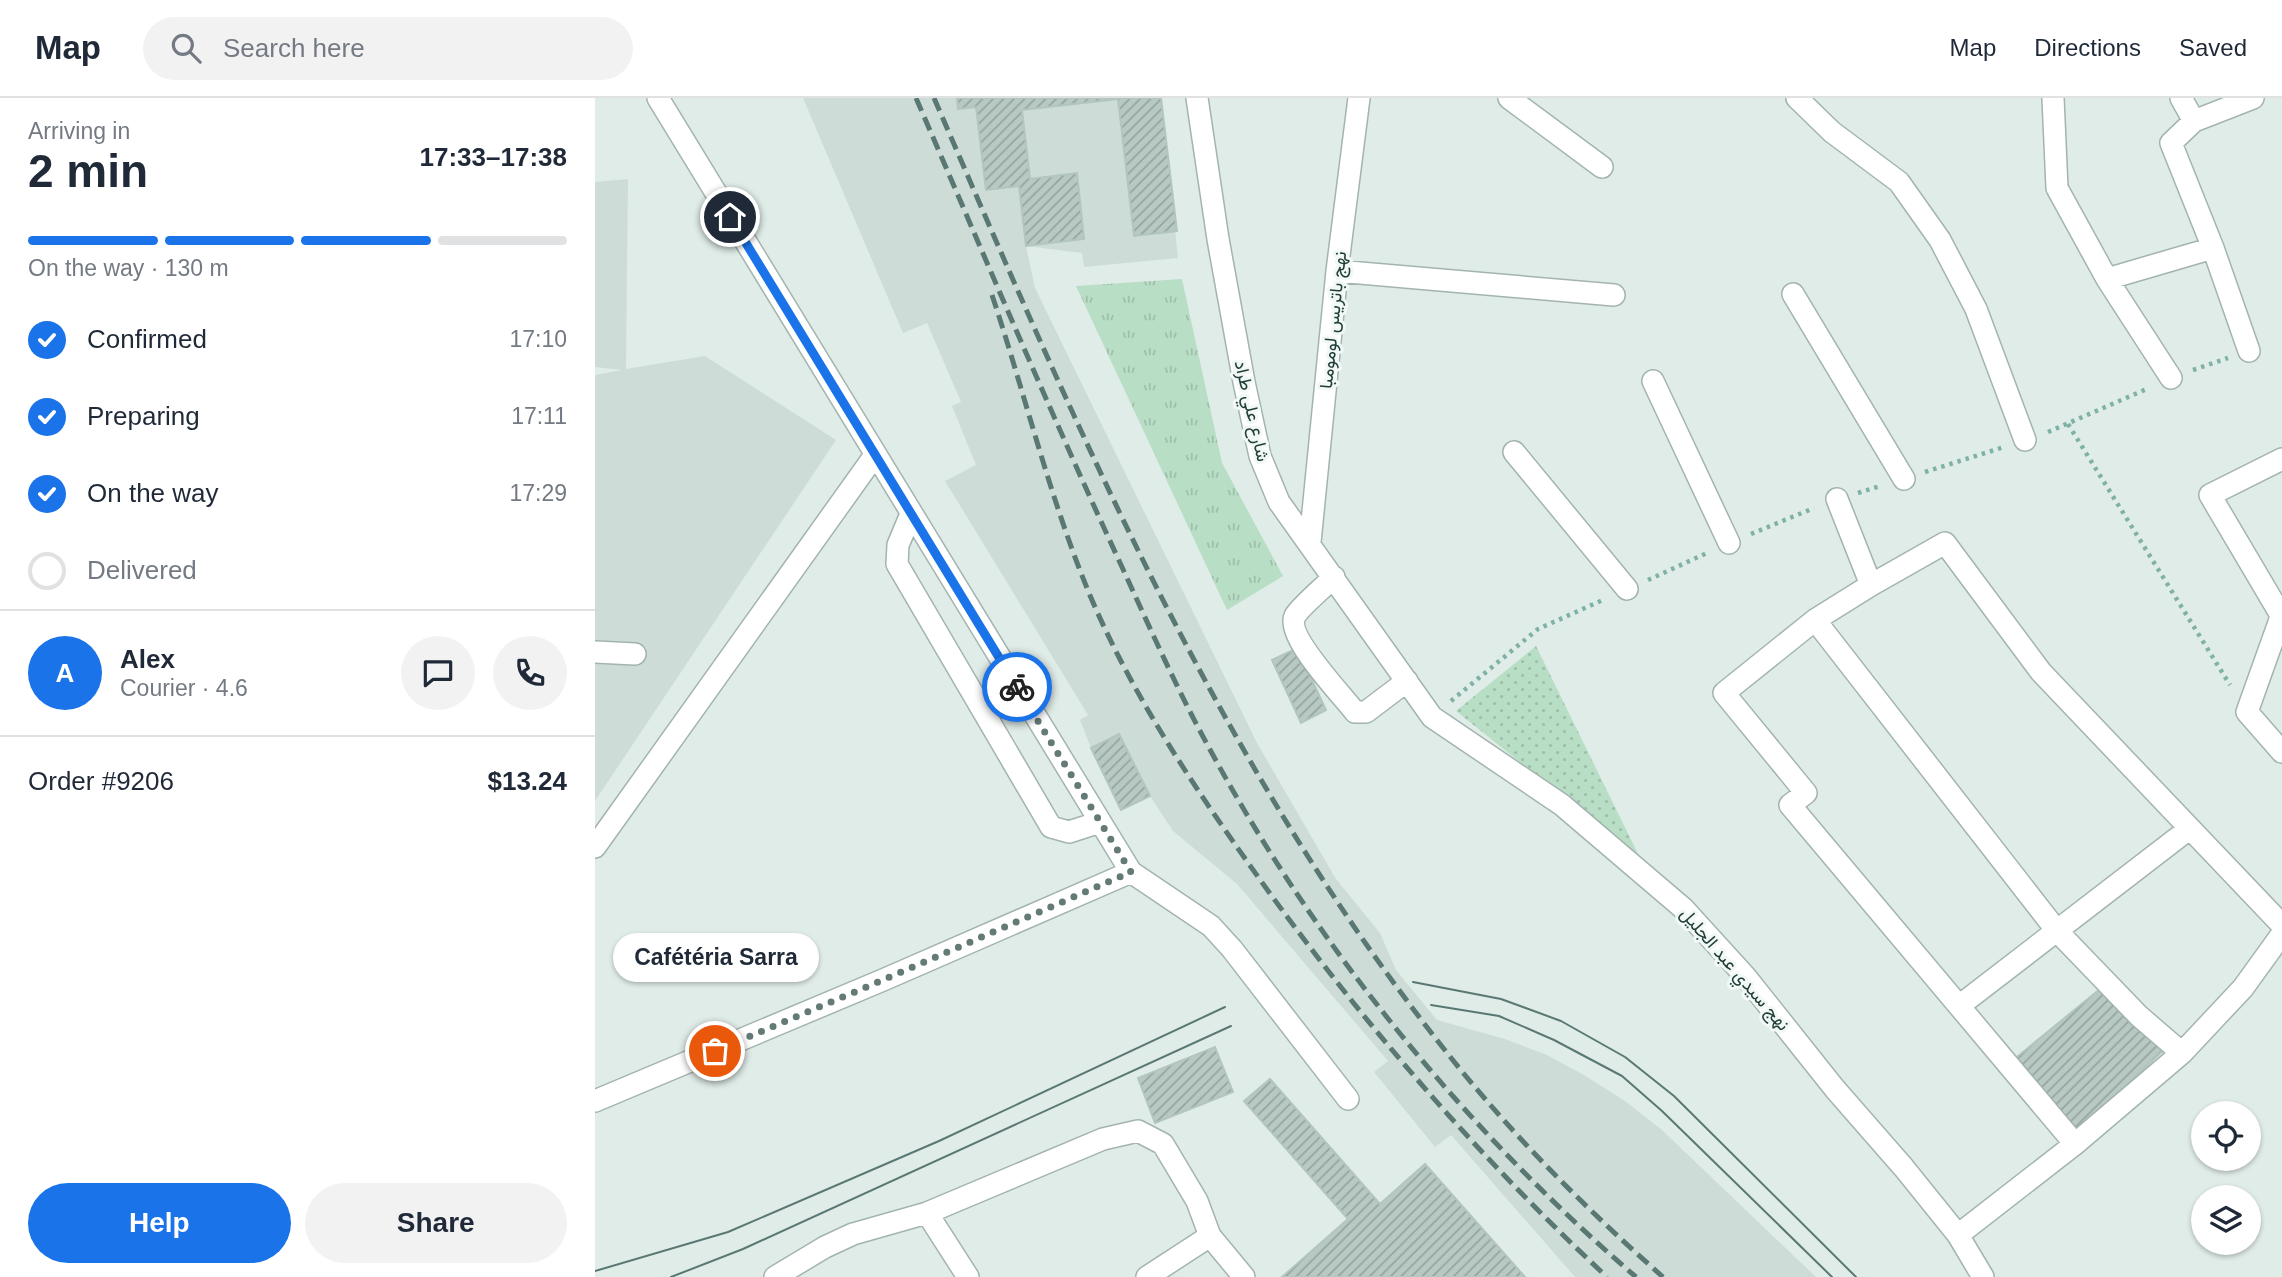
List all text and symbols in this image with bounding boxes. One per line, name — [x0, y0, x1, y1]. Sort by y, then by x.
search box — [143, 17, 633, 80]
text: Map — [35, 29, 101, 66]
icon: search — [167, 29, 205, 67]
text: Search here — [223, 33, 365, 63]
text: Map — [1950, 34, 1996, 61]
text: Directions — [2034, 34, 2141, 61]
text: Saved — [2179, 34, 2247, 61]
text: Arriving in — [28, 118, 130, 144]
text: 17:33–17:38 — [420, 142, 567, 172]
text: 2 min — [28, 145, 148, 197]
pin — [700, 187, 760, 247]
icon: home — [711, 198, 749, 236]
street label: نهج باتريس لومومبا — [1316, 250, 1352, 390]
text: On the way · 130 m — [28, 255, 229, 281]
icon: check — [28, 321, 66, 359]
text: Confirmed — [87, 324, 207, 354]
text: 17:10 — [509, 326, 567, 352]
street label: شارع علي طراد — [1226, 358, 1273, 465]
icon: check — [28, 398, 66, 436]
text: Preparing — [87, 401, 200, 431]
text: 17:11 — [511, 403, 567, 429]
icon: check — [28, 475, 66, 513]
text: On the way — [87, 478, 219, 508]
text: 17:29 — [509, 480, 567, 506]
text: Delivered — [87, 555, 197, 585]
button: chat — [401, 636, 475, 710]
button: phone — [493, 636, 567, 710]
text: Alex — [120, 644, 175, 674]
courier — [982, 652, 1052, 722]
text: A — [56, 658, 74, 688]
icon: bike — [998, 668, 1036, 706]
text: Courier · 4.6 — [120, 675, 248, 701]
text: Order #9206 — [28, 766, 174, 796]
text: $13.24 — [487, 766, 567, 796]
street label: نهج سيدي عبد الجليل — [1672, 903, 1794, 1038]
callout: Cafétéria Sarra — [612, 932, 818, 981]
text: Cafétéria Sarra — [634, 944, 798, 970]
pin — [685, 1021, 745, 1081]
icon: bag — [696, 1032, 734, 1070]
map controls — [2191, 1101, 2261, 1255]
button: locate — [2191, 1101, 2261, 1171]
button: Help — [28, 1183, 291, 1263]
button: Share — [305, 1183, 567, 1263]
button: layers — [2191, 1185, 2261, 1255]

